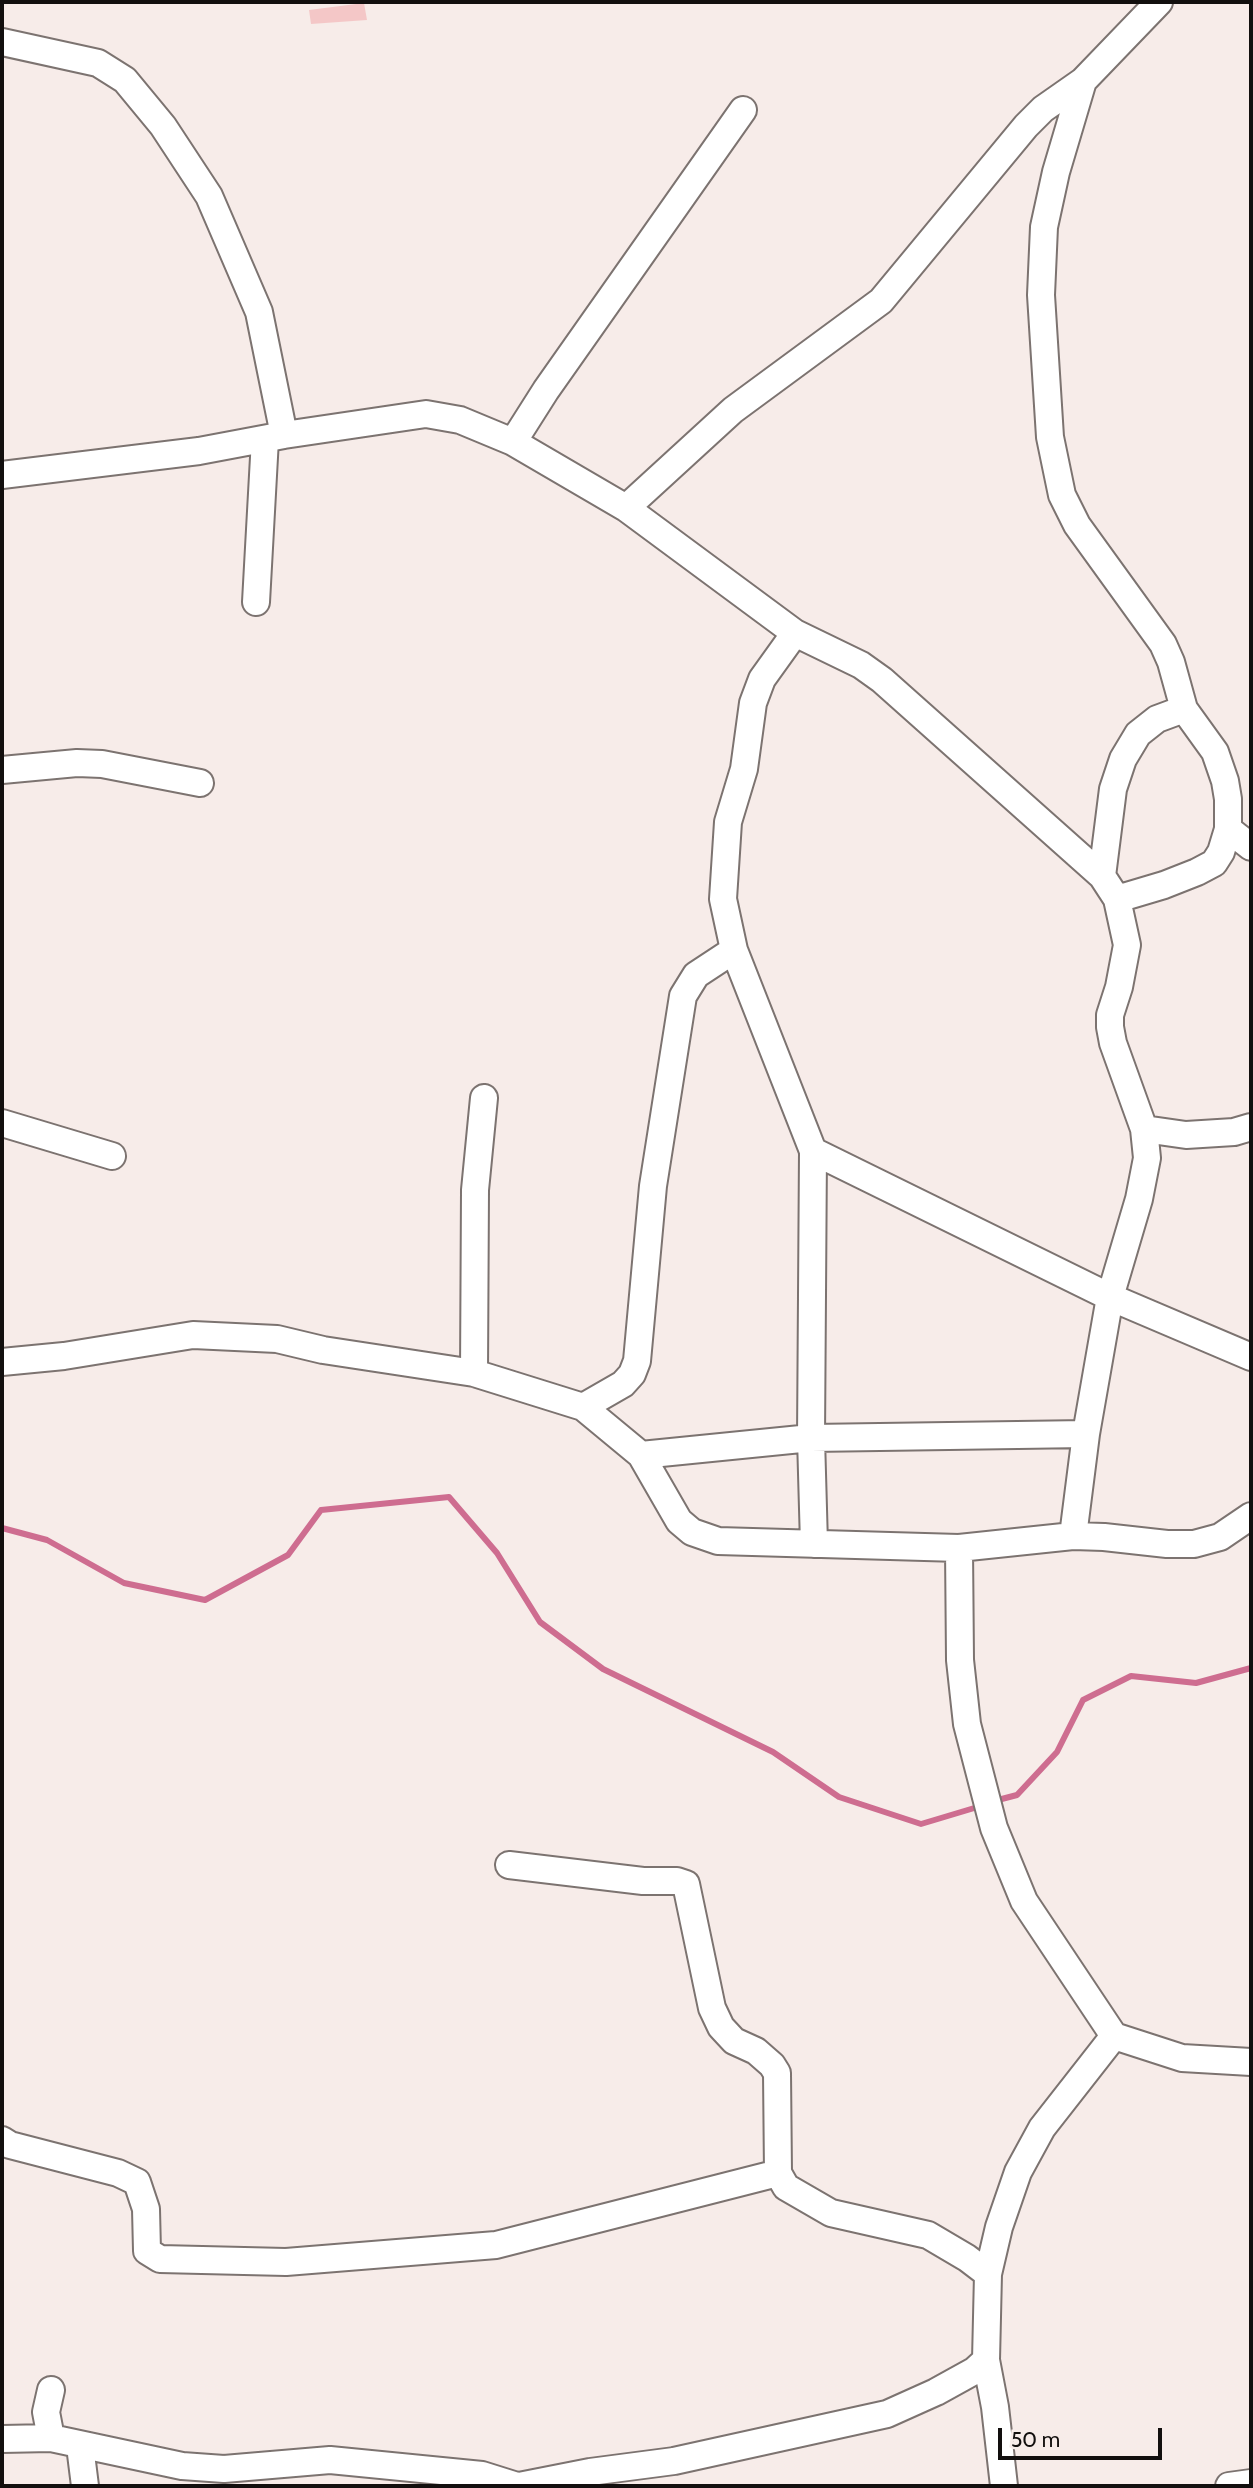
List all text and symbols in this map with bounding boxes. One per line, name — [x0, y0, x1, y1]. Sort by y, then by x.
scale bar — [1001, 2414, 1166, 2458]
text: 50 m — [1011, 2427, 1060, 2452]

